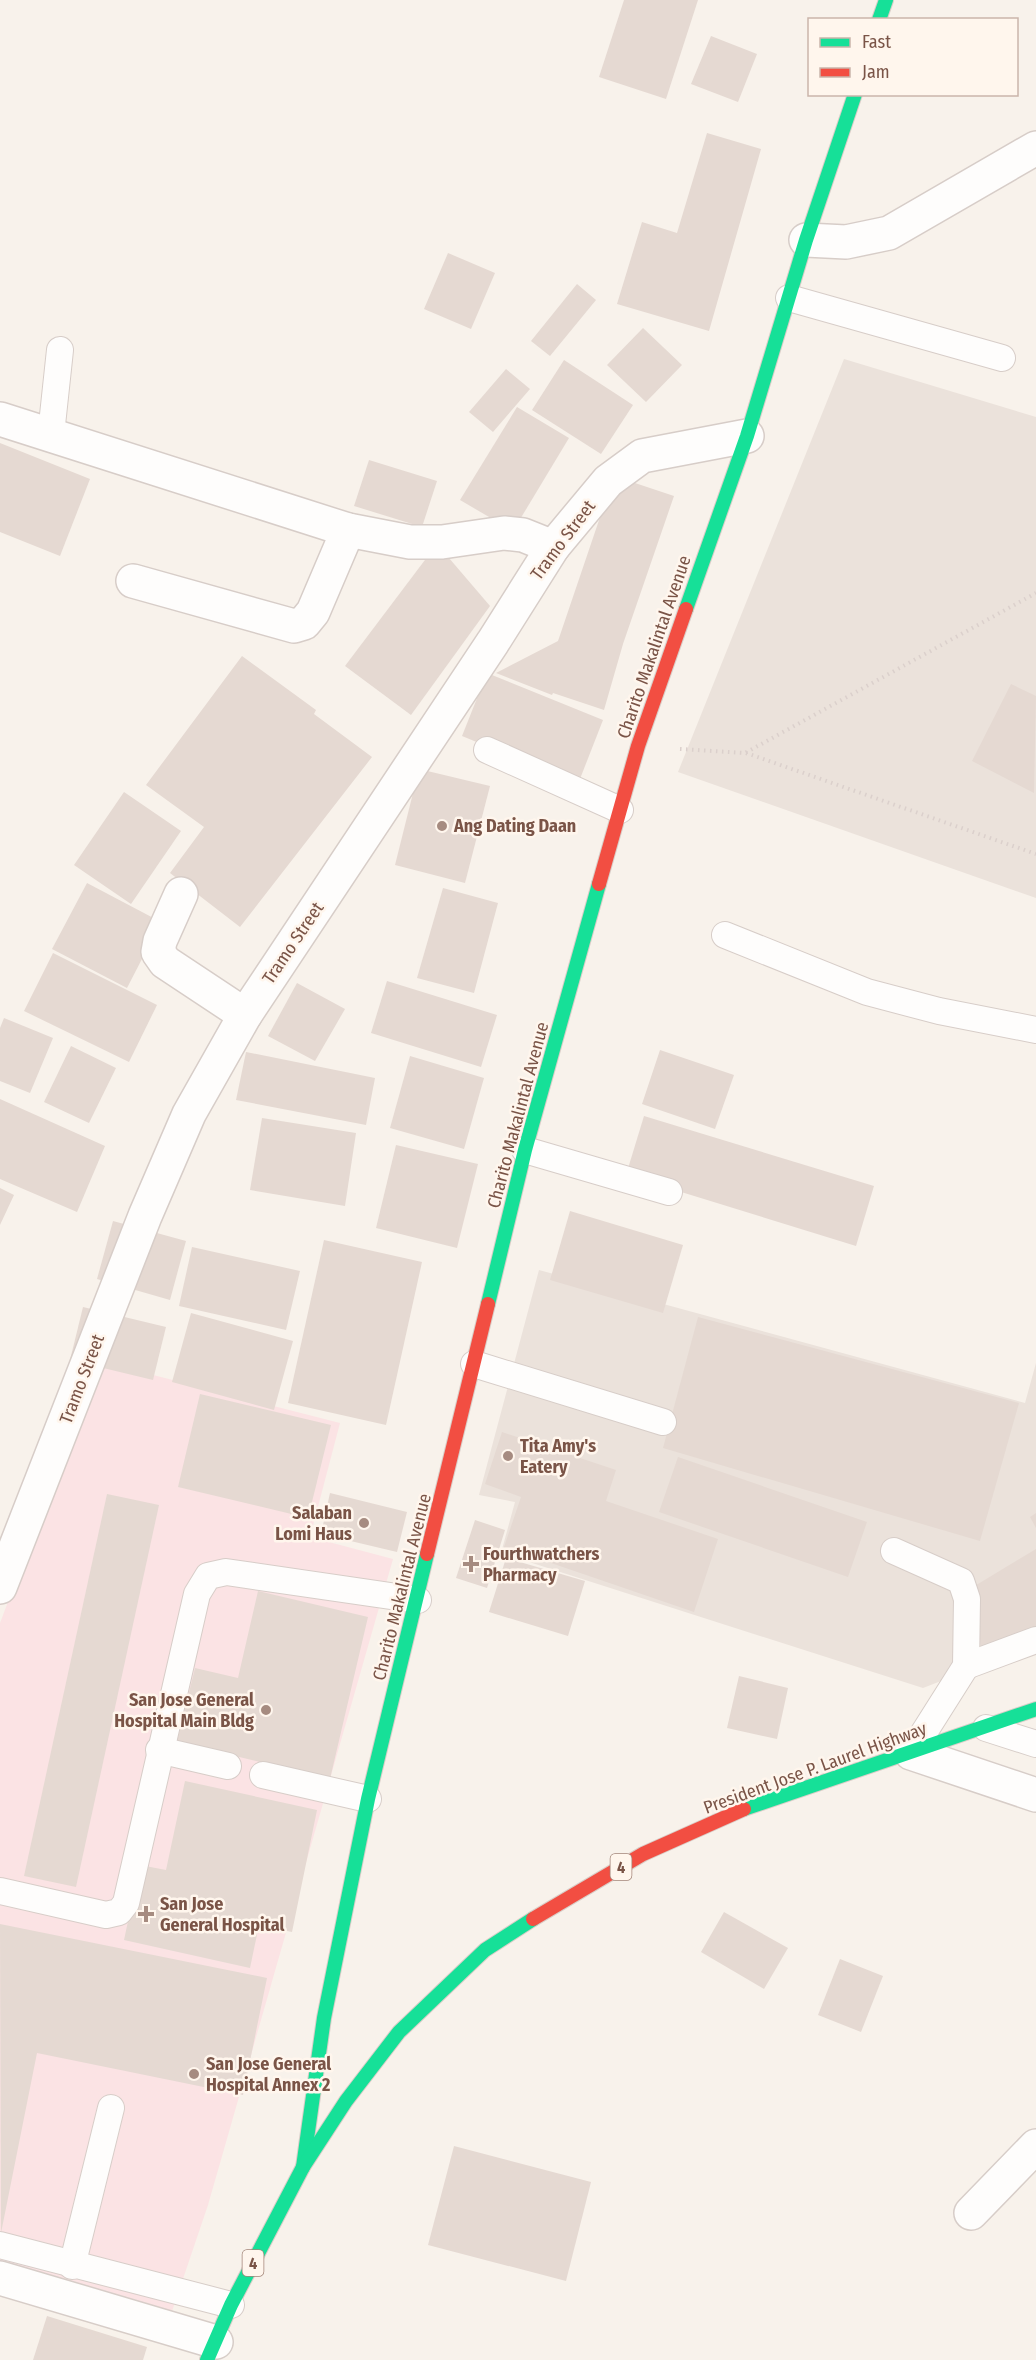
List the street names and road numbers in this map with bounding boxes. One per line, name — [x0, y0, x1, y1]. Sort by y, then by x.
street label: Tramo Street — [526, 496, 600, 584]
street label: Charito Makalintal Avenue — [612, 553, 696, 741]
street label: Tramo Street — [258, 898, 329, 988]
street label: Charito Makalintal Avenue — [483, 1019, 554, 1211]
street label: Tramo Street — [55, 1331, 109, 1427]
street label: Charito Makalintal Avenue — [368, 1491, 436, 1683]
street label: President Jose P. Laurel Highway — [700, 1717, 930, 1819]
road number: 4 — [610, 1854, 632, 1880]
road number: 4 — [242, 2250, 264, 2276]

